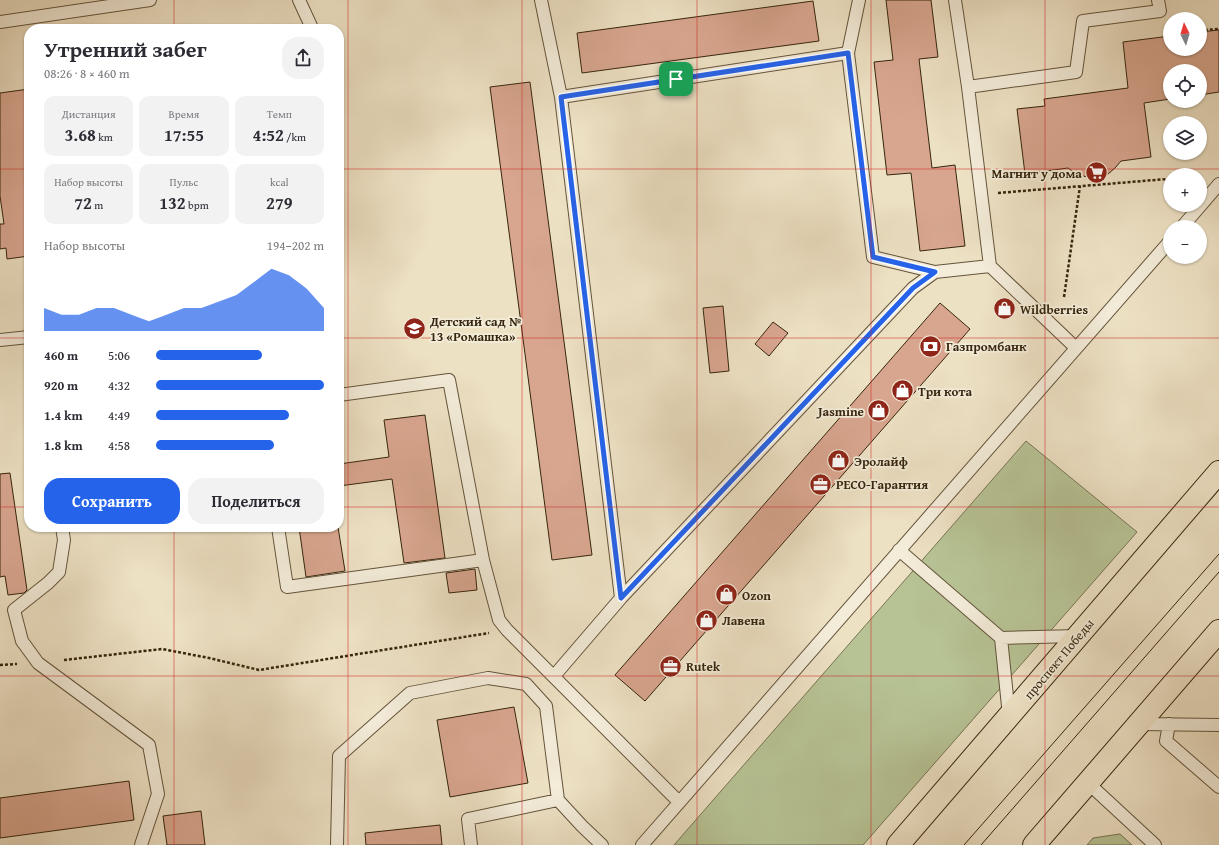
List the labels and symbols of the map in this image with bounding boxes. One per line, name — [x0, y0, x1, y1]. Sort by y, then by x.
north arrow — [1163, 12, 1207, 56]
pin — [659, 62, 693, 96]
supermarket icon: Магнит у дома — [1084, 160, 1110, 186]
place label: Магнит у дома — [992, 164, 1082, 183]
shop icon: Wildberries — [992, 296, 1018, 322]
place label: Wildberries — [1020, 300, 1088, 319]
place label: Детский сад № 13 «Ромашка» — [429, 312, 522, 346]
school or university icon: Детский сад № 13 «Ромашка» — [401, 315, 427, 341]
bank icon: Газпромбанк — [918, 333, 944, 359]
place label: Газпромбанк — [946, 337, 1027, 356]
shop icon: Три кота — [890, 378, 916, 404]
place label: Три кота — [918, 382, 972, 401]
shop icon: Jasmine — [866, 398, 892, 424]
place label: Jasmine — [816, 402, 864, 421]
shop icon: Эролайф — [825, 448, 851, 474]
place label: Эролайф — [854, 452, 908, 471]
office icon: РЕСО-Гарантия — [807, 471, 833, 497]
place label: РЕСО-Гарантия — [836, 475, 928, 494]
shop icon: Ozon — [714, 582, 740, 608]
place label: Ozon — [742, 586, 771, 605]
shop icon: Лавена — [694, 607, 720, 633]
place label: Лавена — [722, 611, 766, 630]
street label: проспект Победы — [1020, 615, 1098, 703]
office icon: Rutek — [658, 653, 684, 679]
place label: Rutek — [686, 657, 721, 676]

